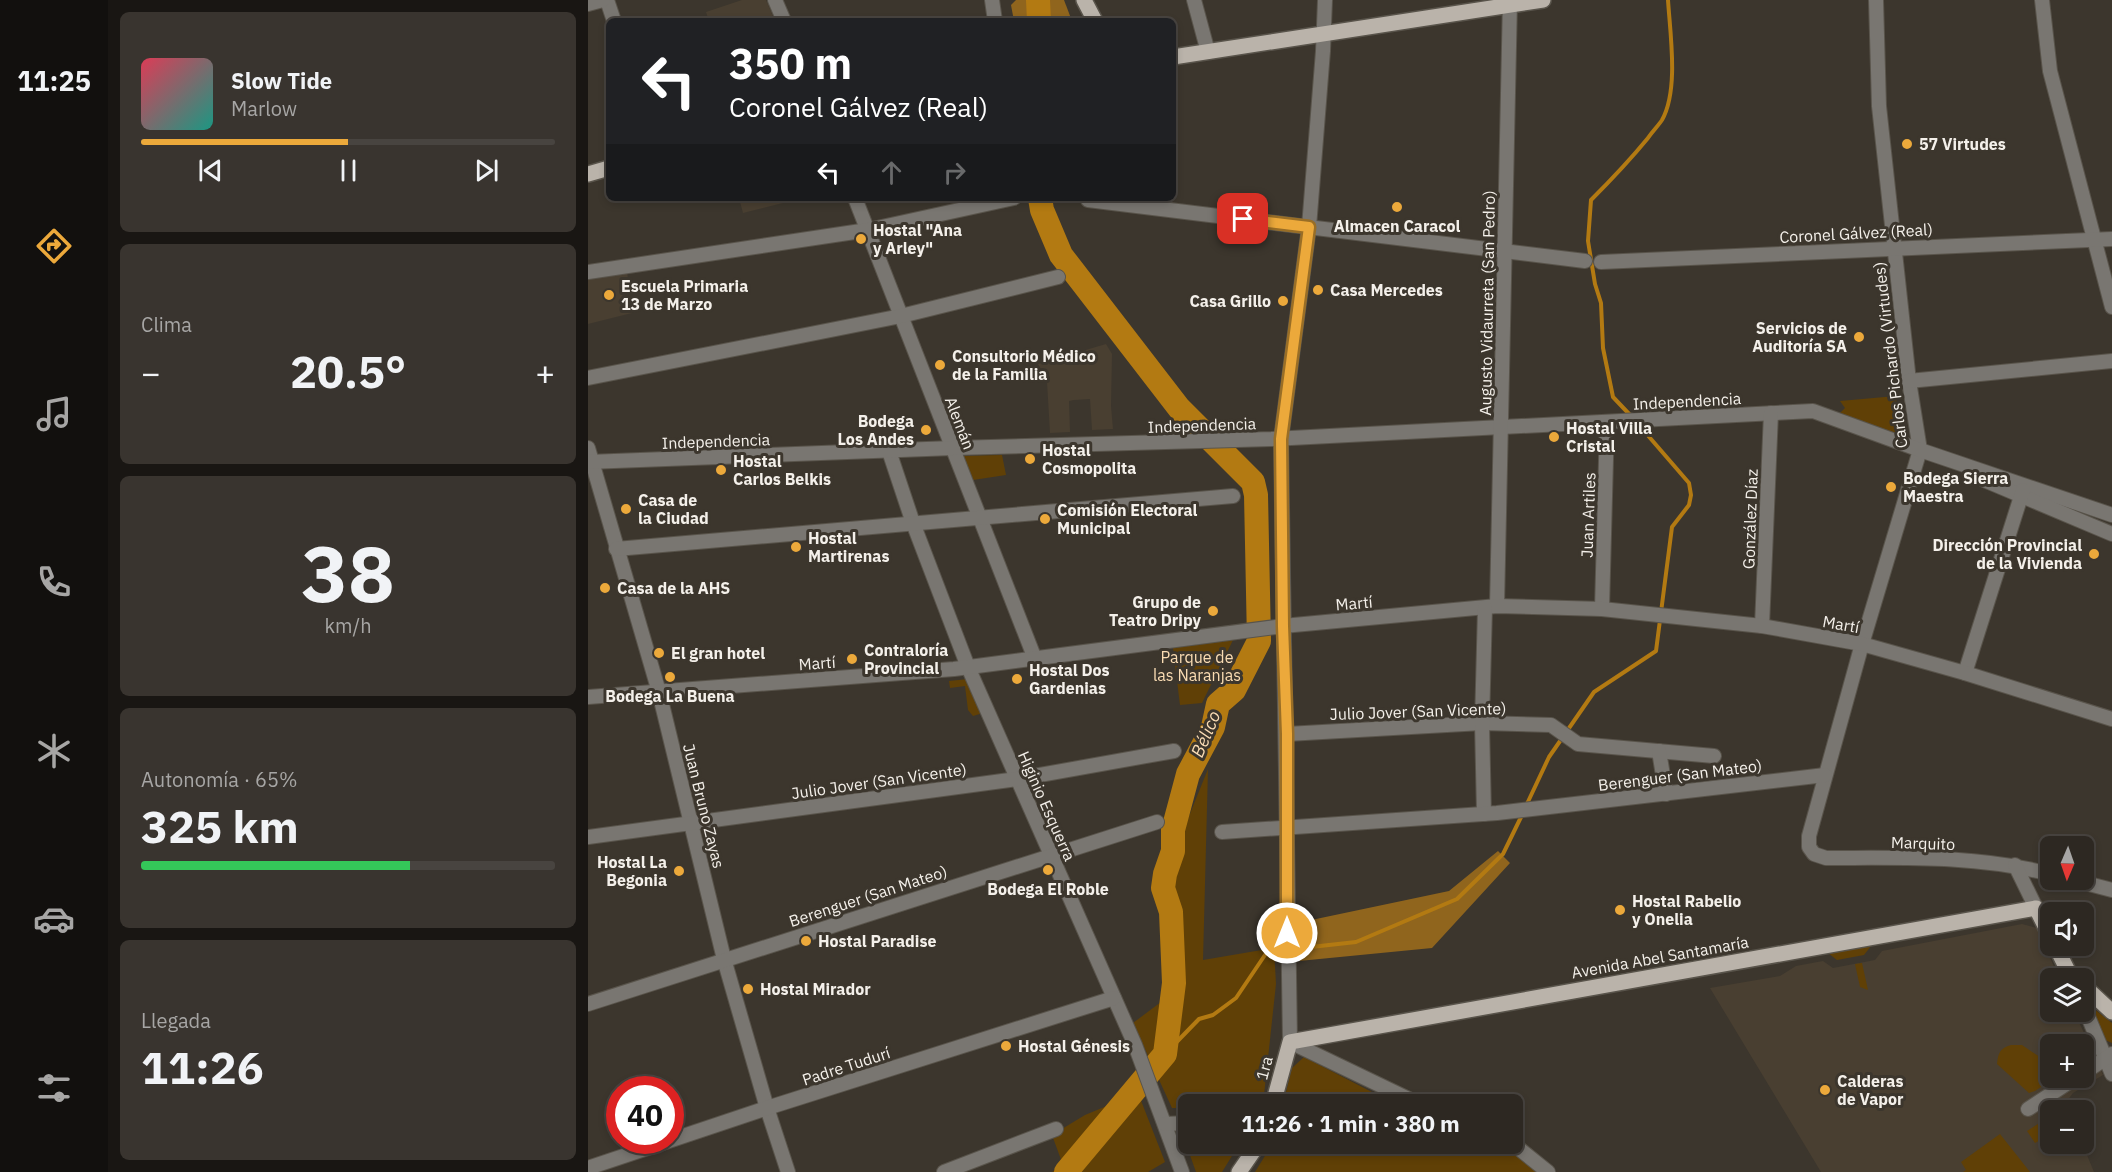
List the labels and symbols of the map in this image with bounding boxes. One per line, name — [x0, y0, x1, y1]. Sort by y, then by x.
place label: 57 Virtudes — [1919, 134, 2006, 154]
marker: 57 Virtudes — [1900, 137, 1914, 151]
street label: Augusto Vidaurreta (San Pedro) — [1475, 190, 1499, 416]
pin — [1217, 193, 1268, 244]
marker: Almacen Caracol — [1390, 200, 1404, 214]
place label: Almacen Caracol — [1334, 216, 1460, 236]
street label: Coronel Gálvez (Real) — [1779, 219, 1933, 247]
place label: Hostal "Ana y Arley" — [873, 220, 962, 258]
marker: Hostal "Ana y Arley" — [854, 232, 868, 246]
street label: Carlos Pichardo (Virtudes) — [1869, 261, 1911, 449]
place label: Escuela Primaria 13 de Marzo — [621, 276, 748, 314]
place label: Casa Mercedes — [1330, 280, 1443, 300]
marker: Casa Mercedes — [1311, 283, 1325, 297]
marker: Escuela Primaria 13 de Marzo — [602, 288, 616, 302]
place label: Casa Grillo — [1189, 291, 1271, 311]
marker: Casa Grillo — [1276, 294, 1290, 308]
place label: Servicios de Auditoría SA — [1752, 318, 1847, 356]
marker: Servicios de Auditoría SA — [1852, 330, 1866, 344]
place label: Consultorio Médico de la Familia — [952, 346, 1096, 384]
marker: Consultorio Médico de la Familia — [933, 358, 947, 372]
street label: Independencia — [1632, 388, 1742, 414]
street label: Alemán — [941, 394, 979, 452]
place label: Bodega Los Andes — [838, 411, 914, 449]
street label: Independencia — [1147, 413, 1257, 437]
place label: Hostal Villa Cristal — [1566, 418, 1652, 456]
marker: Bodega Los Andes — [919, 423, 933, 437]
street label: Independencia — [661, 429, 771, 453]
marker: Hostal Villa Cristal — [1547, 430, 1561, 444]
place label: Hostal Cosmopolita — [1042, 440, 1136, 478]
place label: Hostal Carlos Belkis — [733, 451, 831, 489]
marker: Hostal Cosmopolita — [1023, 452, 1037, 466]
marker: Hostal Carlos Belkis — [714, 463, 728, 477]
place label: Bodega Sierra Maestra — [1903, 468, 2008, 506]
street label: González Díaz — [1738, 469, 1762, 569]
street label: Juan Artiles — [1577, 472, 1599, 558]
marker: Bodega Sierra Maestra — [1884, 480, 1898, 494]
place label: Casa de la Ciudad — [638, 490, 709, 528]
place label: Comisión Electoral Municipal — [1057, 500, 1198, 538]
marker: Casa de la Ciudad — [619, 502, 633, 516]
marker: Comisión Electoral Municipal — [1038, 512, 1052, 526]
place label: Hostal Martirenas — [808, 528, 890, 566]
place label: Dirección Provincial de la Vivienda — [1932, 535, 2082, 573]
marker: Hostal Martirenas — [789, 540, 803, 554]
marker: Dirección Provincial de la Vivienda — [2087, 547, 2101, 561]
place label: Casa de la AHS — [617, 578, 730, 598]
marker: Casa de la AHS — [598, 581, 612, 595]
street label: Martí — [1335, 591, 1373, 615]
place label: Grupo de Teatro Dripy — [1109, 592, 1201, 630]
marker: Grupo de Teatro Dripy — [1206, 604, 1220, 618]
street label: Martí — [1821, 611, 1861, 637]
place label: Contraloría Provincial — [864, 640, 948, 678]
place label: El gran hotel — [671, 643, 765, 663]
marker: El gran hotel — [652, 646, 666, 660]
park label: Parque de las Naranjas — [1153, 647, 1241, 685]
street label: Martí — [798, 652, 836, 674]
marker: Contraloría Provincial — [845, 652, 859, 666]
place label: Hostal Dos Gardenias — [1029, 660, 1110, 698]
marker: Bodega La Buena — [663, 670, 677, 684]
marker: Hostal Dos Gardenias — [1010, 672, 1024, 686]
place label: Bodega La Buena — [605, 686, 735, 706]
street label: Julio Jover (San Vicente) — [1329, 698, 1507, 724]
water label: Bélico — [1185, 707, 1226, 761]
street label: Juan Bruno Zayas — [679, 742, 729, 870]
street label: Higinio Esquerra — [1014, 748, 1080, 864]
street label: Berenguer (San Mateo) — [1597, 755, 1763, 795]
street label: Julio Jover (San Vicente) — [790, 759, 968, 803]
street label: Marquito — [1891, 832, 1955, 854]
north arrow — [2040, 836, 2094, 890]
place label: Hostal La Begonia — [597, 852, 667, 890]
street label: Berenguer (San Mateo) — [786, 861, 950, 931]
marker: Bodega El Roble — [1041, 863, 1055, 877]
marker: Hostal La Begonia — [672, 864, 686, 878]
place label: Bodega El Roble — [987, 879, 1109, 899]
place label: Hostal Rabelio y Onelia — [1632, 891, 1741, 929]
position arrow — [1255, 901, 1319, 965]
marker: Hostal Rabelio y Onelia — [1613, 903, 1627, 917]
place label: Hostal Paradise — [818, 931, 936, 951]
street label: Avenida Abel Santamaría — [1570, 931, 1751, 982]
marker: Hostal Paradise — [799, 934, 813, 948]
place label: Hostal Mirador — [760, 979, 871, 999]
marker: Hostal Mirador — [741, 982, 755, 996]
place label: Hostal Génesis — [1018, 1036, 1130, 1056]
marker: Hostal Génesis — [999, 1039, 1013, 1053]
street label: Padre Tudurí — [799, 1042, 893, 1090]
street label: 1ra — [1251, 1053, 1277, 1082]
place label: Calderas de Vapor — [1837, 1071, 1904, 1109]
speed limit sign: 40 — [606, 1076, 684, 1154]
marker: Calderas de Vapor — [1818, 1083, 1832, 1097]

